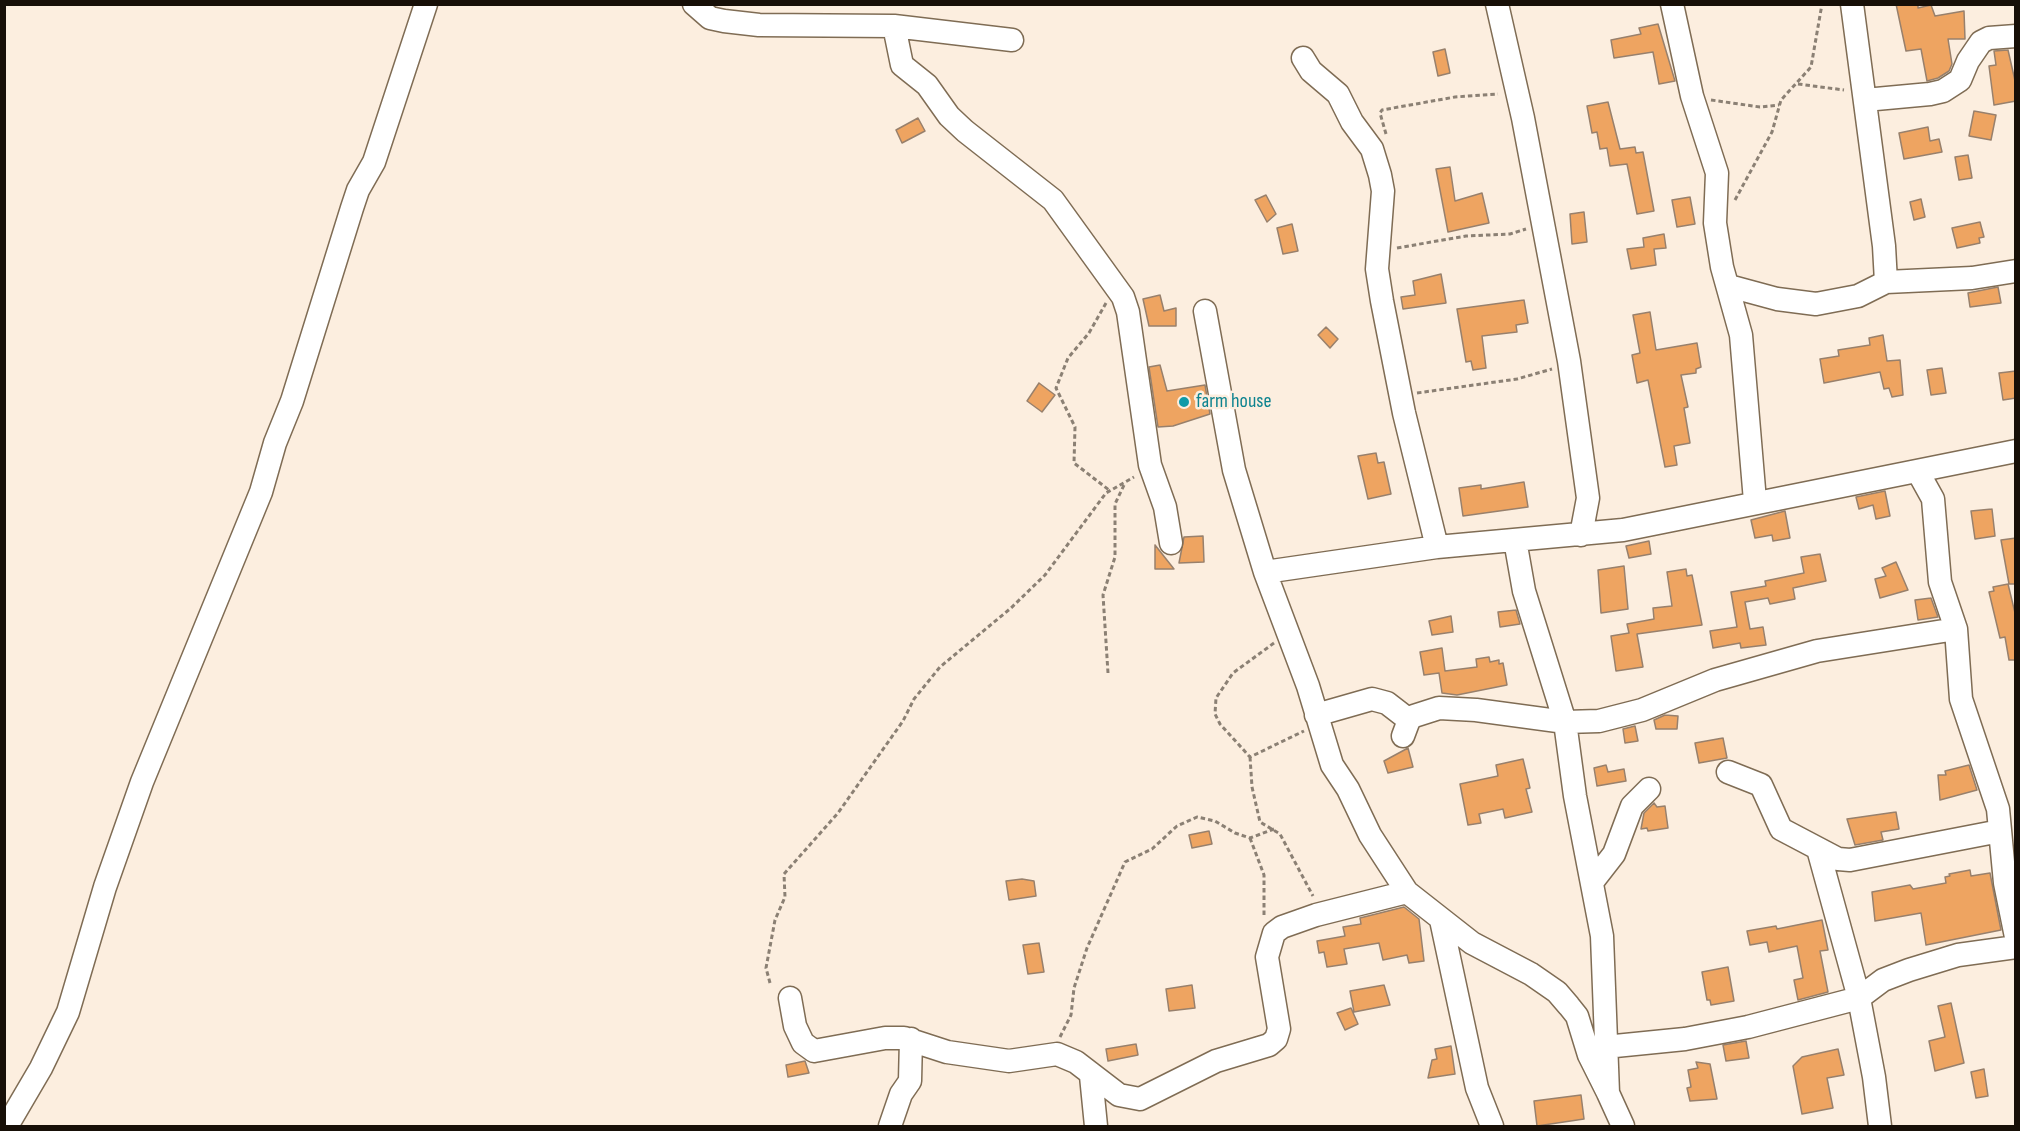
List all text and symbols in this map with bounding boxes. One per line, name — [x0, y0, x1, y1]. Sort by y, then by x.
place label: farm house — [1196, 390, 1271, 414]
marker: farm house — [1177, 395, 1191, 409]

